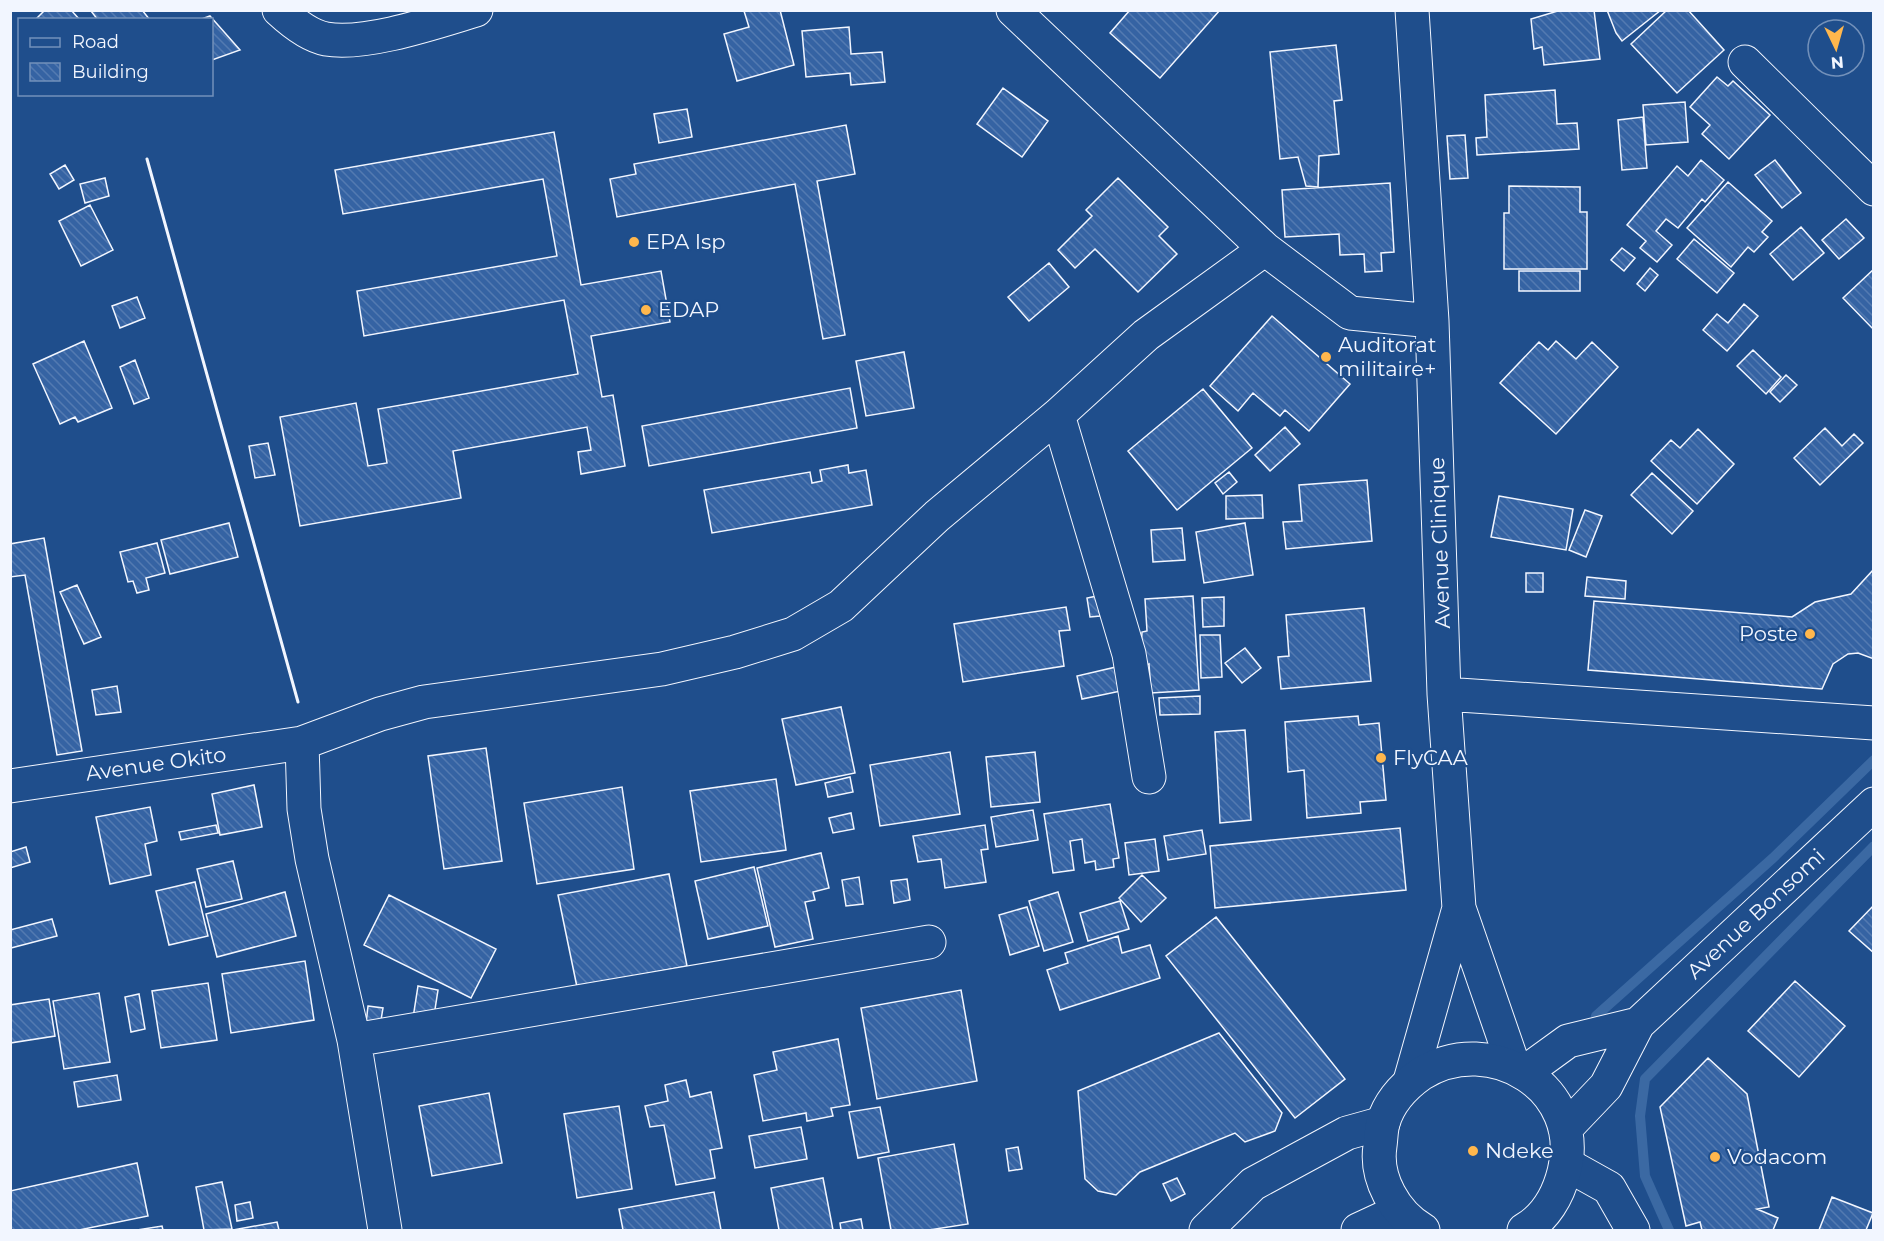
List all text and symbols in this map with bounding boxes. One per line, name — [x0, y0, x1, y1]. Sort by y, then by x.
legend — [18, 18, 213, 96]
north arrow — [1806, 18, 1866, 78]
text: Road — [72, 31, 119, 53]
text: N — [1830, 52, 1845, 72]
text: Building — [72, 61, 149, 83]
place label: EPA Isp — [646, 229, 726, 254]
marker: EPA Isp — [627, 235, 641, 249]
place label: EDAP — [658, 297, 719, 322]
marker: EDAP — [639, 303, 653, 317]
place label: Auditorat militaire+ — [1338, 332, 1436, 381]
marker: Auditorat militaire+ — [1319, 350, 1333, 364]
street label: Avenue Clinique — [1424, 457, 1455, 629]
place label: Poste — [1739, 621, 1798, 646]
marker: Poste — [1803, 627, 1817, 641]
street label: Avenue Okito — [84, 741, 228, 786]
place label: FlyCAA — [1393, 745, 1469, 770]
marker: FlyCAA — [1374, 751, 1388, 765]
street label: Avenue Bonsomi — [1682, 843, 1830, 984]
place label: Ndeke — [1485, 1138, 1554, 1163]
marker: Ndeke — [1466, 1144, 1480, 1158]
place label: Vodacom — [1727, 1144, 1827, 1169]
marker: Vodacom — [1708, 1150, 1722, 1164]

